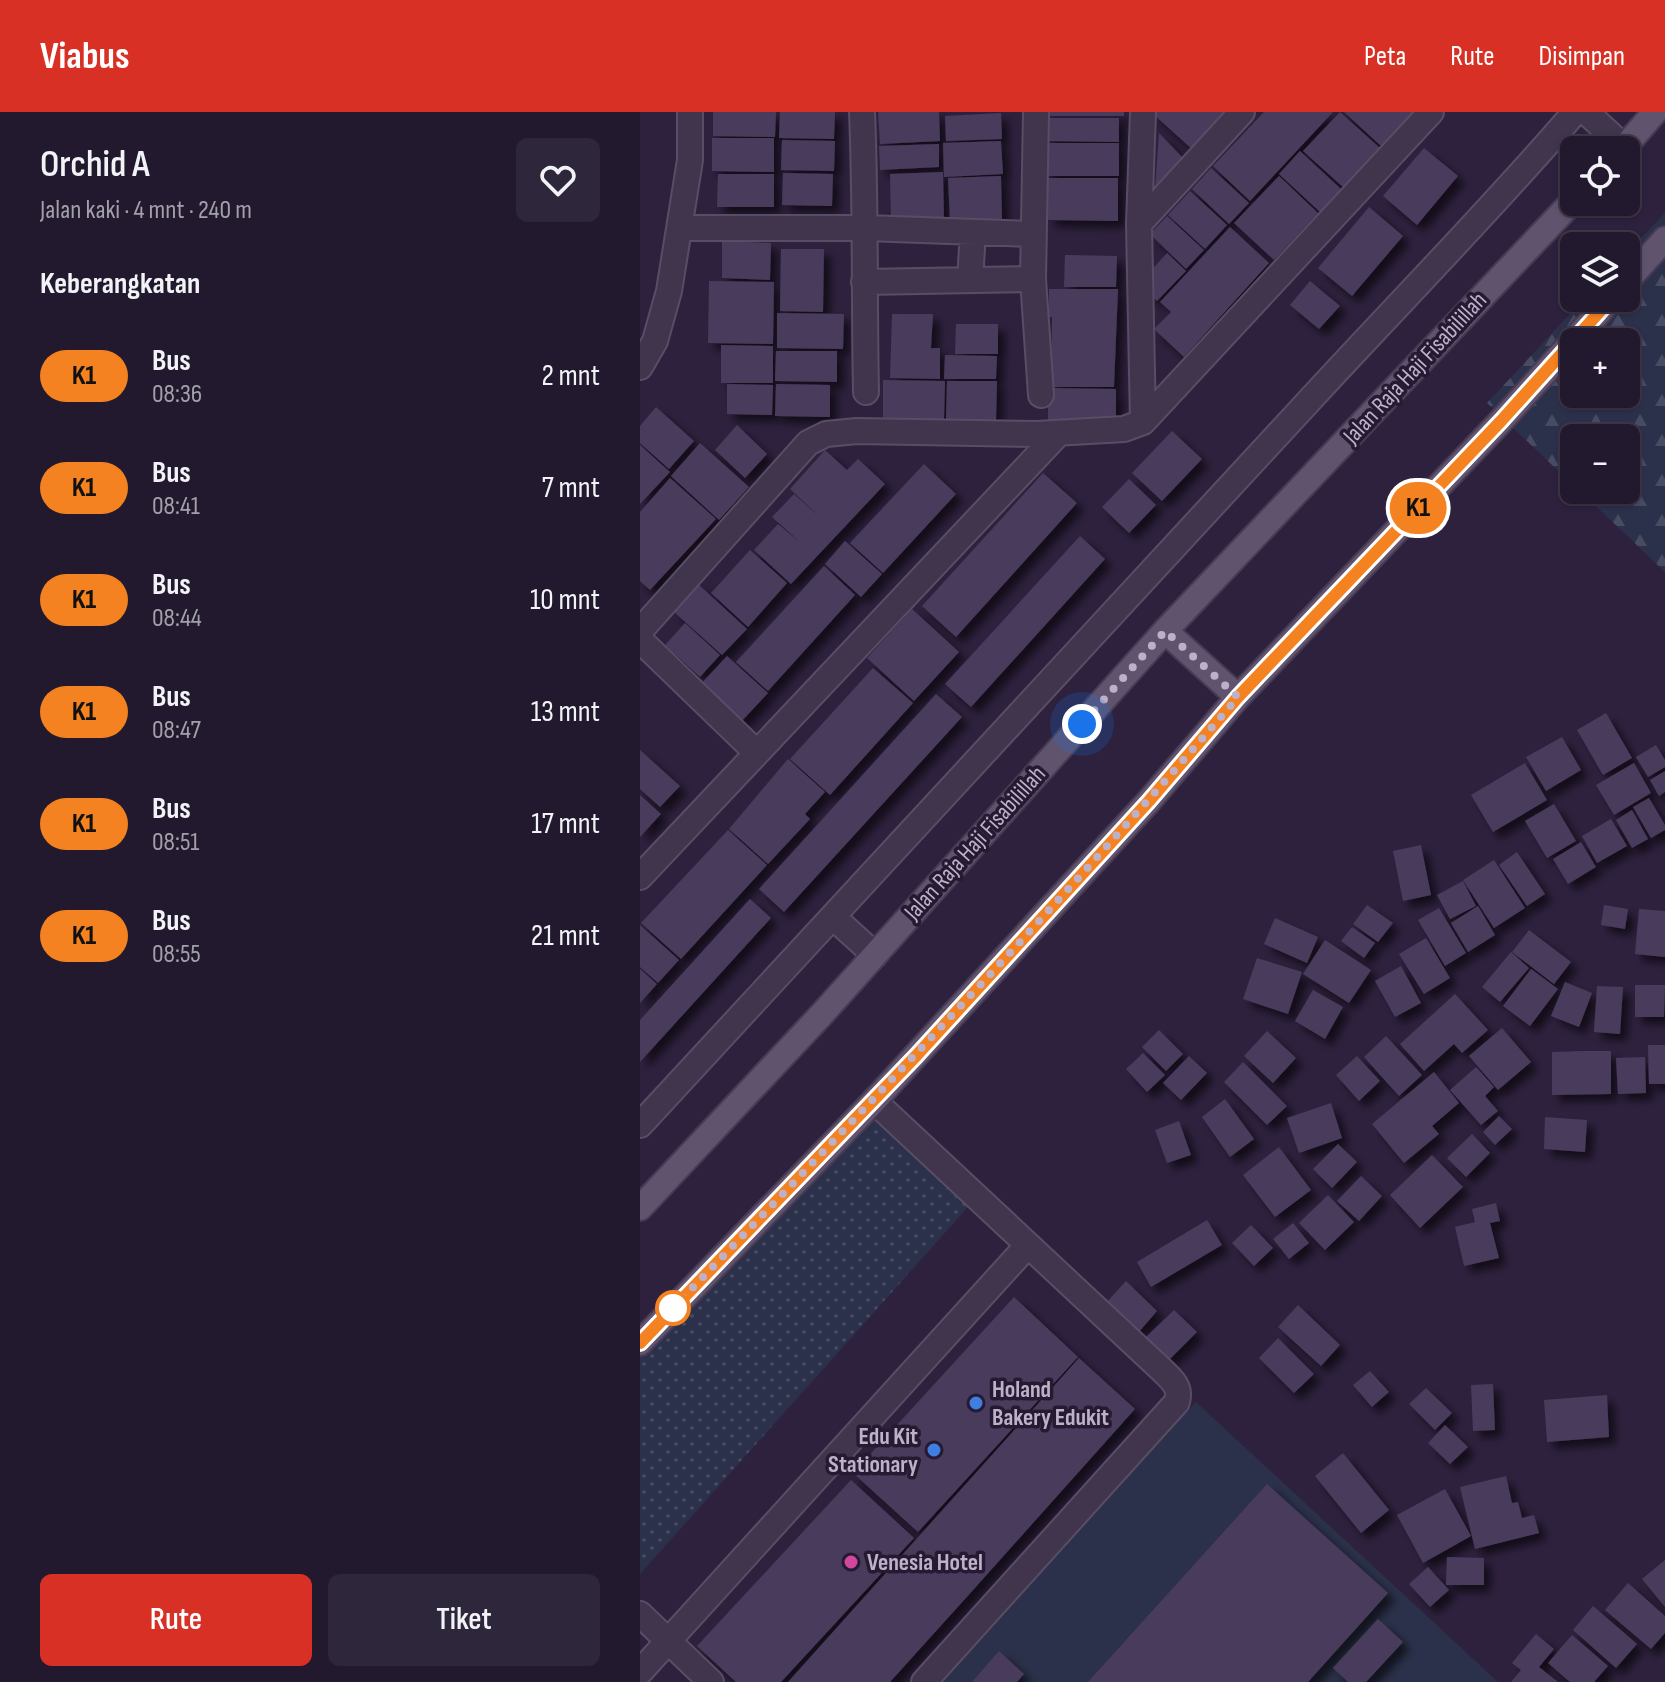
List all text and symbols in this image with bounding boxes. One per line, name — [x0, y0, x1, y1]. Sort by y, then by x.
text: Viabus — [40, 34, 130, 79]
text: Peta — [1364, 40, 1406, 73]
text: Rute — [1450, 40, 1494, 73]
text: Disimpan — [1538, 40, 1625, 73]
map controls — [1560, 136, 1640, 504]
button: locate — [1560, 136, 1640, 216]
button: heart — [516, 138, 600, 222]
text: Orchid A — [40, 142, 150, 187]
text: Jalan kaki · 4 mnt · 240 m — [40, 195, 252, 226]
button: layers — [1560, 232, 1640, 312]
text: Keberangkatan — [40, 266, 200, 302]
street label: Jalan Raja Haji Fisabilillah — [1336, 286, 1493, 451]
button: + — [1560, 328, 1640, 408]
text: Bus — [152, 343, 191, 379]
text: 2 mnt — [541, 358, 600, 394]
text: K1 — [72, 359, 96, 392]
text: 08:36 — [152, 379, 202, 410]
button: − — [1560, 424, 1640, 504]
text: Bus — [152, 455, 191, 491]
text: 7 mnt — [542, 470, 600, 506]
text: K1 — [72, 471, 96, 504]
line badge: K1 — [1382, 482, 1454, 534]
text: 08:41 — [152, 491, 200, 522]
text: K1 — [1406, 491, 1430, 524]
text: Bus — [152, 567, 191, 603]
text: 10 mnt — [530, 582, 600, 618]
text: K1 — [72, 583, 96, 616]
text: 08:44 — [152, 603, 202, 634]
text: Bus — [152, 679, 191, 715]
text: 13 mnt — [531, 694, 600, 730]
text: K1 — [72, 695, 96, 728]
your location — [1062, 704, 1102, 744]
text: 08:47 — [152, 715, 201, 746]
street label: Jalan Raja Haji Fisabilillah — [898, 760, 1052, 927]
text: Bus — [152, 791, 191, 827]
text: 17 mnt — [531, 806, 600, 842]
text: K1 — [72, 807, 96, 840]
text: 08:51 — [152, 827, 199, 858]
text: Bus — [152, 903, 191, 939]
text: 21 mnt — [531, 918, 600, 954]
text: K1 — [72, 919, 96, 952]
text: 08:55 — [152, 939, 201, 970]
unlabelled marker — [656, 1291, 690, 1325]
place label: Holand Bakery Edukit — [992, 1375, 1109, 1432]
marker: Holand Bakery Edukit — [967, 1394, 985, 1412]
place label: Edu Kit Stationary — [828, 1422, 918, 1479]
marker: Edu Kit Stationary — [925, 1441, 943, 1459]
place label: Venesia Hotel — [867, 1548, 983, 1577]
marker: Venesia Hotel — [842, 1553, 860, 1571]
button: Rute — [40, 1574, 312, 1666]
button: Tiket — [328, 1574, 600, 1666]

